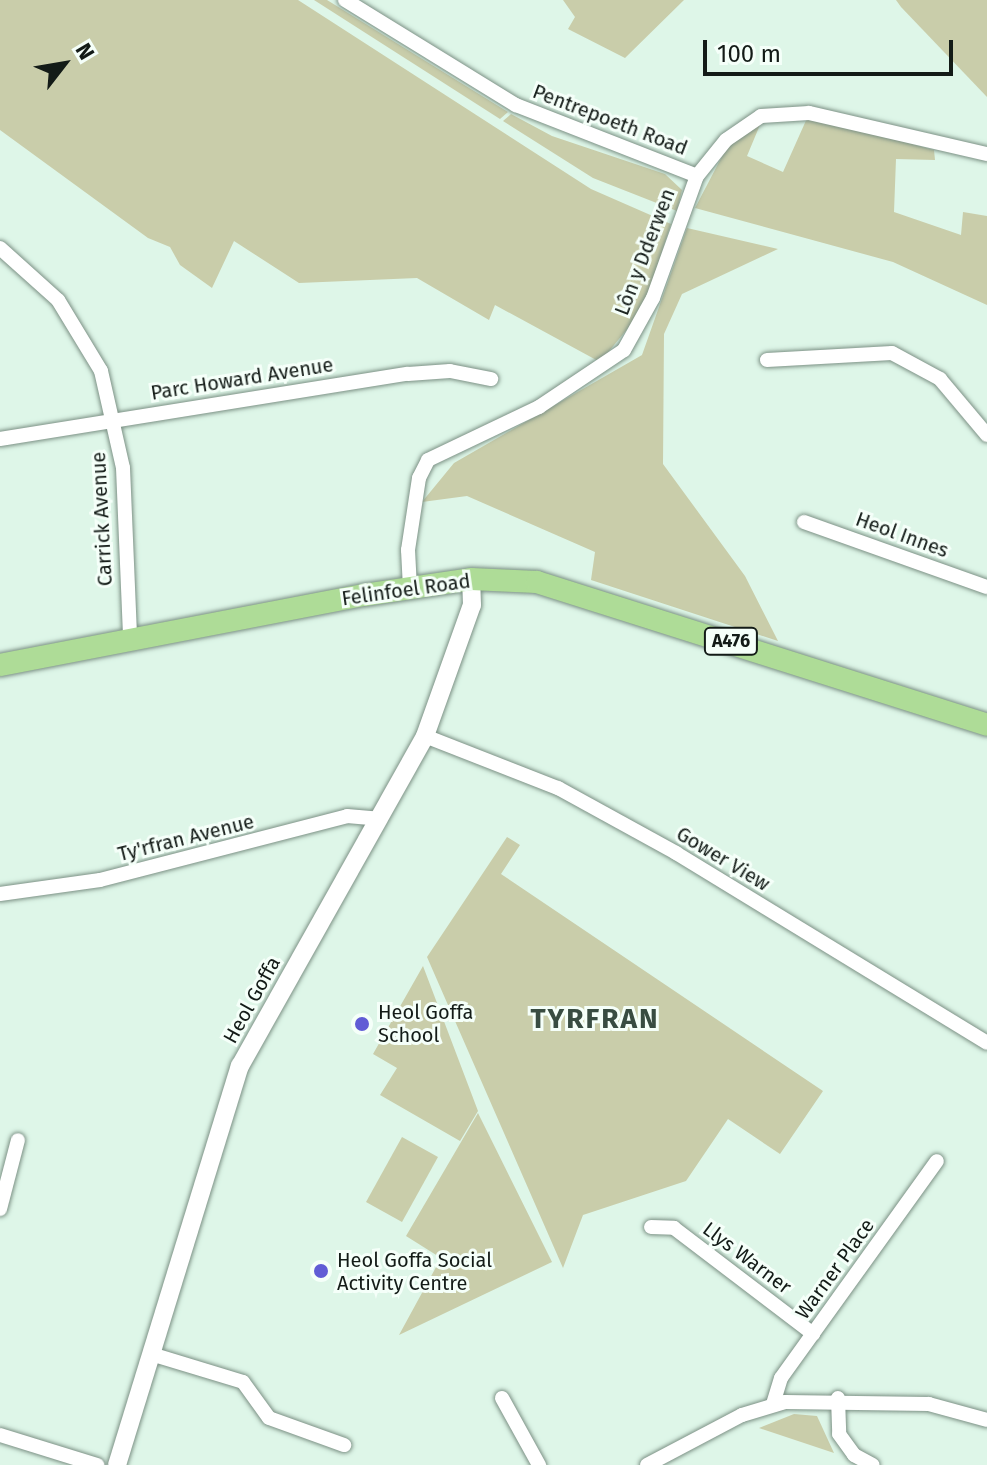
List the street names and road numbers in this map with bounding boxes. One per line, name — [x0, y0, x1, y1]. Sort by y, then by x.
street label: Pentrepoeth Road — [529, 79, 691, 161]
street label: Lôn y Dderwen — [610, 185, 680, 319]
street label: Parc Howard Avenue — [149, 353, 335, 405]
street label: Carrick Avenue — [86, 451, 118, 587]
street label: Heol Innes — [852, 507, 952, 563]
street label: Felinfoel Road — [340, 569, 472, 611]
road number: A476 — [703, 627, 759, 655]
street label: Ty'rfran Avenue — [115, 809, 257, 867]
street label: Gower View — [672, 822, 774, 896]
street label: Heol Goffa — [218, 952, 286, 1048]
street label: Warner Place — [791, 1214, 879, 1324]
street label: Llys Warner — [698, 1217, 796, 1299]

